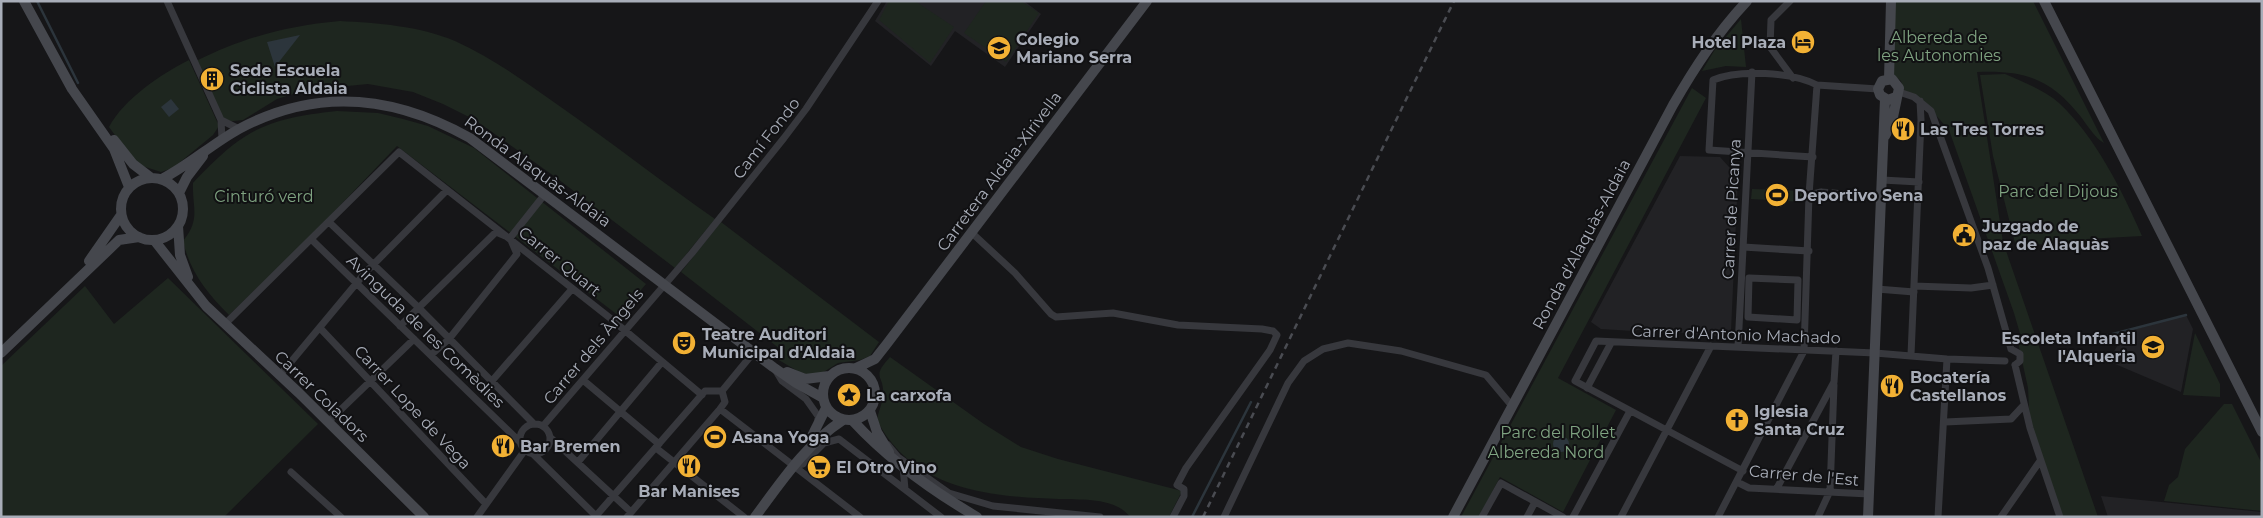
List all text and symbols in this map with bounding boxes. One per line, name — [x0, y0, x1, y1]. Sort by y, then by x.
park label: Albereda de les Autonomies — [1877, 28, 2001, 65]
hotel icon: Hotel Plaza — [1790, 29, 1816, 55]
place label: Colegio Mariano Serra — [1016, 30, 1132, 67]
place label: Hotel Plaza — [1692, 33, 1786, 52]
school or university icon: Colegio Mariano Serra — [986, 35, 1012, 61]
place label: Sede Escuela Ciclista Aldaia — [230, 61, 348, 98]
building icon: Sede Escuela Ciclista Aldaia — [199, 66, 225, 92]
street label: Carretera Aldaia-Xirivella — [933, 88, 1066, 255]
street label: Camí Fondo — [729, 94, 804, 183]
street label: Ronda Alaquàs-Aldaia — [461, 112, 615, 231]
restaurant icon: Las Tres Torres — [1890, 116, 1916, 142]
place label: Las Tres Torres — [1920, 120, 2044, 139]
street label: Carrer de Picanya — [1718, 138, 1745, 280]
street label: Ronda d'Alaquàs-Aldaia — [1528, 156, 1634, 333]
sports icon: Deportivo Sena — [1764, 182, 1790, 208]
park label: Parc del Dijous — [1998, 182, 2118, 201]
place label: Deportivo Sena — [1794, 186, 1923, 205]
park label: Cinturó verd — [214, 187, 314, 206]
place label: Juzgado de paz de Alaquàs — [1981, 217, 2110, 254]
street label: Carrer Quart — [515, 222, 605, 301]
public building icon: Juzgado de paz de Alaquàs — [1951, 222, 1977, 248]
street label: Avinguda de les Comèdies — [343, 251, 509, 412]
street label: Carrer dels Àngels — [539, 284, 647, 408]
street label: Carrer d'Antonio Machado — [1631, 321, 1841, 348]
place label: Teatre Auditori Municipal d'Aldaia — [702, 325, 855, 362]
place label: Escoleta Infantil l'Alqueria — [2001, 329, 2136, 366]
theatre icon: Teatre Auditori Municipal d'Aldaia — [671, 330, 697, 356]
school or university icon: Escoleta Infantil l'Alqueria — [2140, 334, 2166, 360]
street label: Carrer Lope de Vega — [350, 341, 475, 473]
street label: Carrer Coladors — [271, 347, 373, 446]
place label: Bocatería Castellanos — [1910, 368, 2007, 405]
restaurant icon: Bocatería Castellanos — [1879, 373, 1905, 399]
place icon: La carxofa — [836, 382, 862, 408]
place label: La carxofa — [866, 386, 952, 405]
place label: Iglesia Santa Cruz — [1754, 402, 1845, 439]
church icon: Iglesia Santa Cruz — [1724, 407, 1750, 433]
park label: Parc del Rollet — [1500, 423, 1616, 442]
sports icon: Asana Yoga — [702, 424, 728, 450]
place label: Asana Yoga — [731, 428, 829, 447]
restaurant icon: Bar Bremen — [490, 433, 516, 459]
place label: Bar Bremen — [520, 437, 621, 456]
park label: Albereda Nord — [1488, 443, 1604, 462]
restaurant icon: Bar Manises — [676, 453, 702, 479]
supermarket icon: El Otro Vino — [806, 454, 832, 480]
place label: El Otro Vino — [836, 458, 937, 477]
street label: Carrer de l'Est — [1748, 461, 1860, 490]
place label: Bar Manises — [638, 482, 740, 501]

